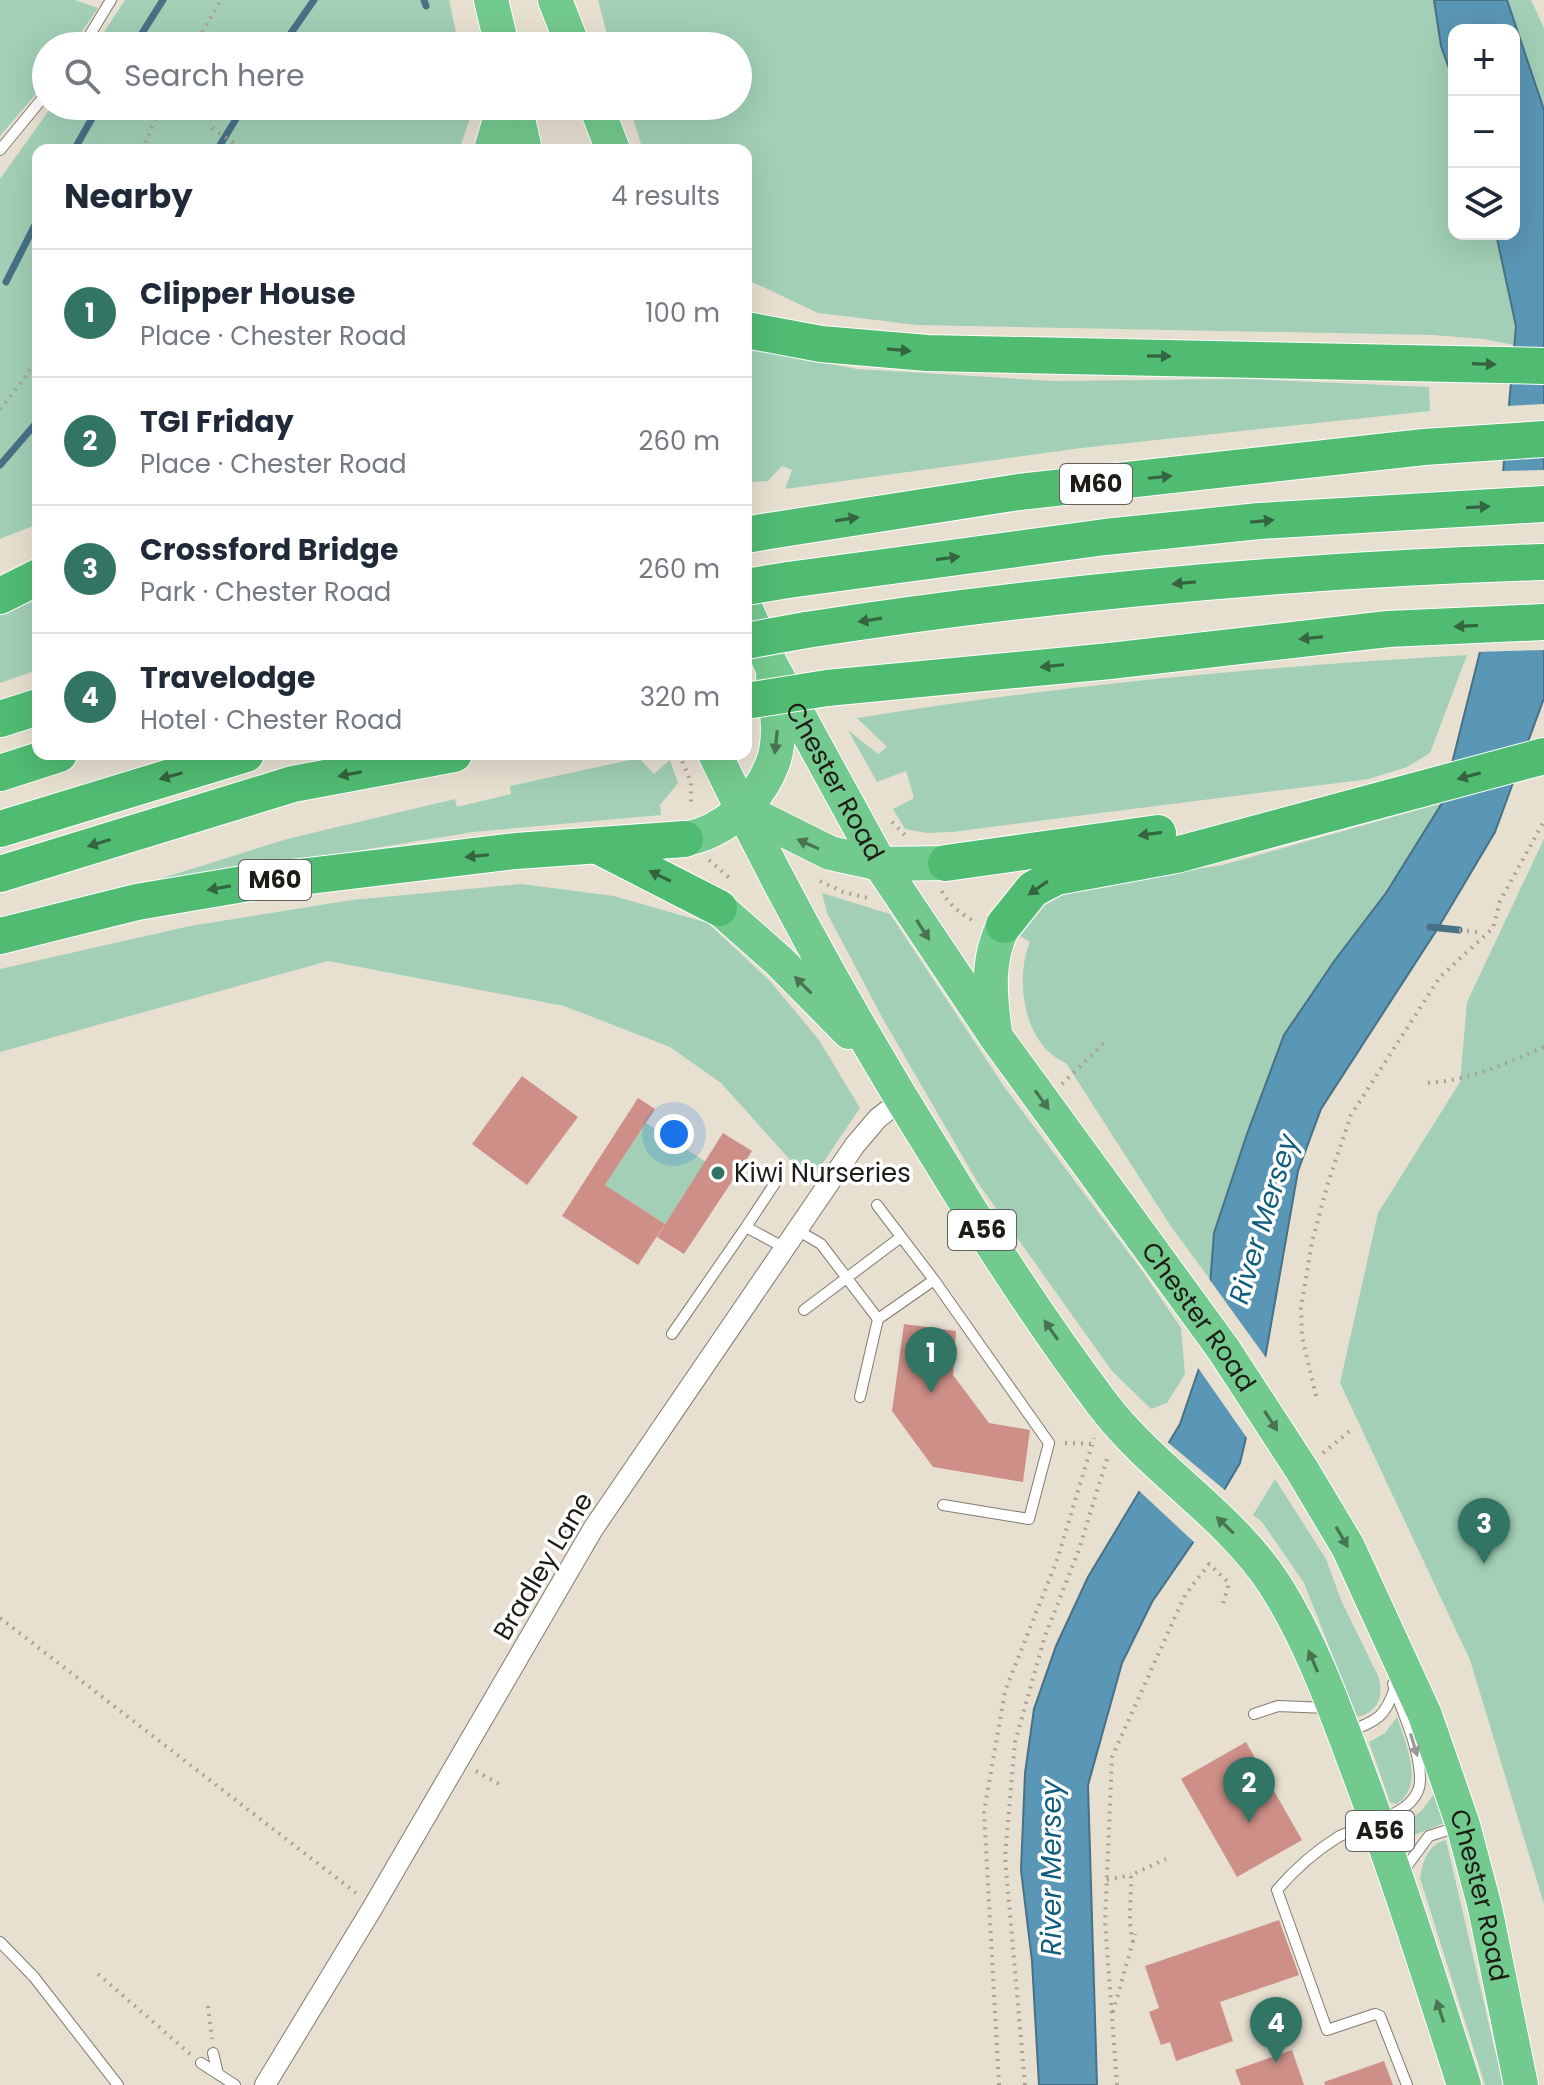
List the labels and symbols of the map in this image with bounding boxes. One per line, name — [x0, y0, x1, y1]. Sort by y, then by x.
one-way arrow — [887, 344, 912, 357]
one-way arrow — [1147, 350, 1172, 362]
one-way arrow — [1472, 358, 1497, 371]
road number: M60 — [1060, 464, 1132, 504]
one-way arrow — [1148, 470, 1173, 483]
one-way arrow — [1466, 501, 1491, 514]
one-way arrow — [834, 512, 859, 525]
one-way arrow — [1250, 514, 1275, 527]
one-way arrow — [936, 551, 961, 564]
one-way arrow — [1171, 576, 1196, 589]
one-way arrow — [857, 614, 882, 627]
one-way arrow — [1453, 619, 1478, 632]
one-way arrow — [1298, 632, 1323, 645]
one-way arrow — [1040, 660, 1065, 673]
street label: Chester Road — [777, 695, 893, 867]
one-way arrow — [769, 730, 782, 755]
one-way arrow — [337, 768, 362, 780]
one-way arrow — [159, 770, 183, 783]
one-way arrow — [1456, 771, 1481, 783]
one-way arrow — [1137, 828, 1162, 841]
one-way arrow — [87, 837, 111, 850]
one-way arrow — [797, 837, 820, 850]
one-way arrow — [464, 849, 489, 862]
road number: M60 — [239, 860, 311, 900]
one-way arrow — [649, 869, 672, 883]
one-way arrow — [1027, 880, 1049, 896]
one-way arrow — [206, 882, 231, 895]
one-way arrow — [915, 919, 930, 940]
one-way arrow — [794, 977, 813, 995]
one-way arrow — [1033, 1089, 1049, 1110]
your location — [654, 1114, 694, 1154]
water label: River Mersey — [1219, 1128, 1308, 1309]
place label: Kiwi Nurseries — [734, 1155, 911, 1191]
marker: Kiwi Nurseries — [709, 1164, 727, 1182]
road number: A56 — [948, 1210, 1016, 1250]
street label: Chester Road — [1133, 1234, 1264, 1399]
one-way arrow — [1044, 1319, 1059, 1340]
pin: 1 — [905, 1327, 957, 1393]
one-way arrow — [1263, 1411, 1278, 1432]
street label: Bradley Lane — [485, 1485, 601, 1647]
pin: 3 — [1458, 1498, 1510, 1564]
one-way arrow — [1216, 1517, 1235, 1535]
one-way arrow — [1335, 1526, 1349, 1548]
one-way arrow — [1307, 1649, 1320, 1673]
one-way arrow — [1408, 1733, 1421, 1757]
pin: 2 — [1223, 1757, 1275, 1823]
water label: River Mersey — [1032, 1779, 1071, 1956]
street label: Chester Road — [1441, 1804, 1517, 1985]
road number: A56 — [1346, 1811, 1414, 1851]
pin: 4 — [1250, 1997, 1302, 2063]
one-way arrow — [1433, 1998, 1446, 2022]

